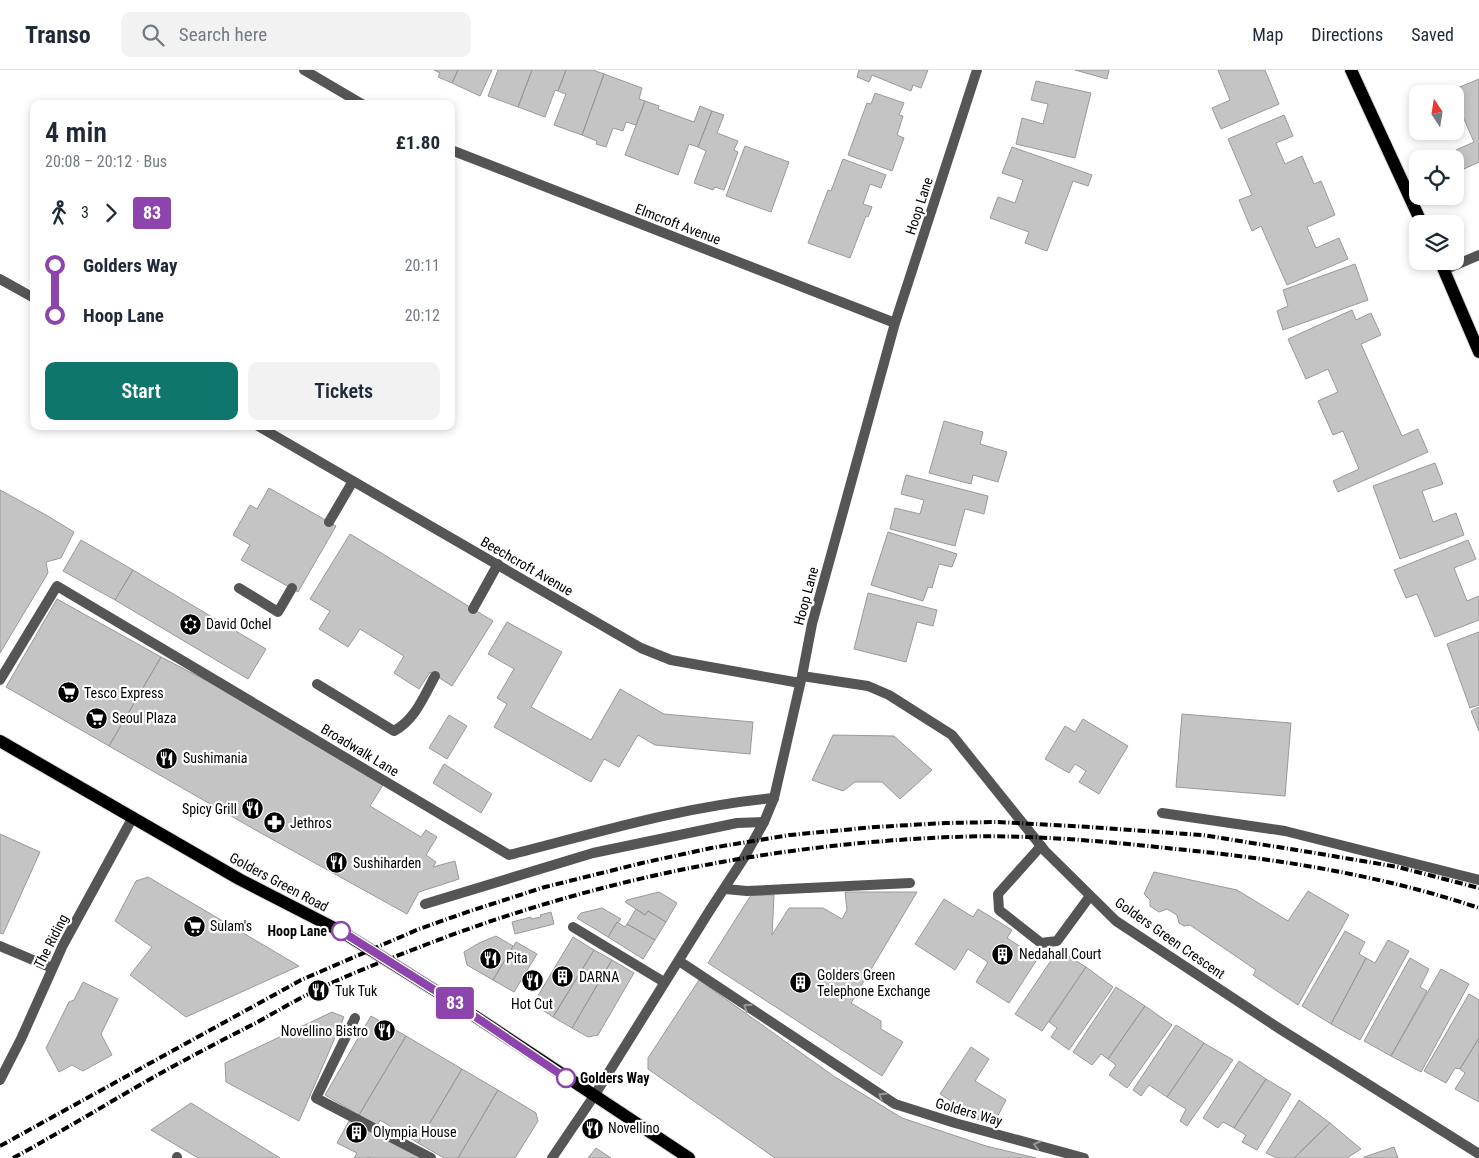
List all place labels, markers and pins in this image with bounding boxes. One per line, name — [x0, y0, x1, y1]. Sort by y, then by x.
synagogue icon: David Ochel — [178, 612, 202, 636]
place label: David Ochel — [206, 616, 271, 632]
supermarket icon: Tesco Express — [56, 681, 80, 705]
place label: Tesco Express — [84, 685, 164, 701]
supermarket icon: Seoul Plaza — [84, 706, 108, 730]
place label: Seoul Plaza — [112, 710, 177, 726]
restaurant icon: Sushimania — [155, 746, 179, 770]
place label: Sushimania — [183, 750, 247, 766]
restaurant icon: Spicy Grill — [241, 797, 265, 821]
place label: Spicy Grill — [182, 801, 237, 817]
pharmacy icon: Jethros — [262, 811, 286, 835]
place label: Jethros — [290, 815, 332, 831]
restaurant icon: Sushiharden — [325, 851, 349, 875]
place label: Sushiharden — [353, 855, 421, 871]
supermarket icon: Sulam's — [182, 914, 206, 938]
place label: Sulam's — [210, 918, 252, 934]
marker: Hoop Lane — [331, 921, 351, 941]
place label: Hoop Lane — [267, 923, 327, 939]
building icon: Nedahall Court — [991, 942, 1015, 966]
restaurant icon: Pita — [478, 946, 502, 970]
place label: Nedahall Court — [1019, 946, 1101, 962]
place label: Pita — [506, 950, 528, 966]
building icon: DARNA — [551, 965, 575, 989]
place label: Golders Green Telephone Exchange — [817, 967, 931, 999]
restaurant icon: Hot Cut — [520, 969, 544, 993]
place label: DARNA — [579, 969, 619, 985]
building icon: Golders Green Telephone Exchange — [789, 971, 813, 995]
restaurant icon: Tuk Tuk — [307, 979, 331, 1003]
place label: Tuk Tuk — [335, 983, 378, 999]
place label: Hot Cut — [511, 996, 553, 1012]
restaurant icon: Novellino Bistro — [372, 1019, 396, 1043]
place label: Novellino Bistro — [281, 1023, 368, 1039]
marker: Golders Way — [556, 1068, 576, 1088]
place label: Golders Way — [580, 1070, 650, 1086]
restaurant icon: Novellino — [580, 1116, 604, 1140]
building icon: Olympia House — [345, 1120, 369, 1144]
place label: Novellino — [608, 1120, 660, 1136]
place label: Olympia House — [373, 1124, 457, 1140]

